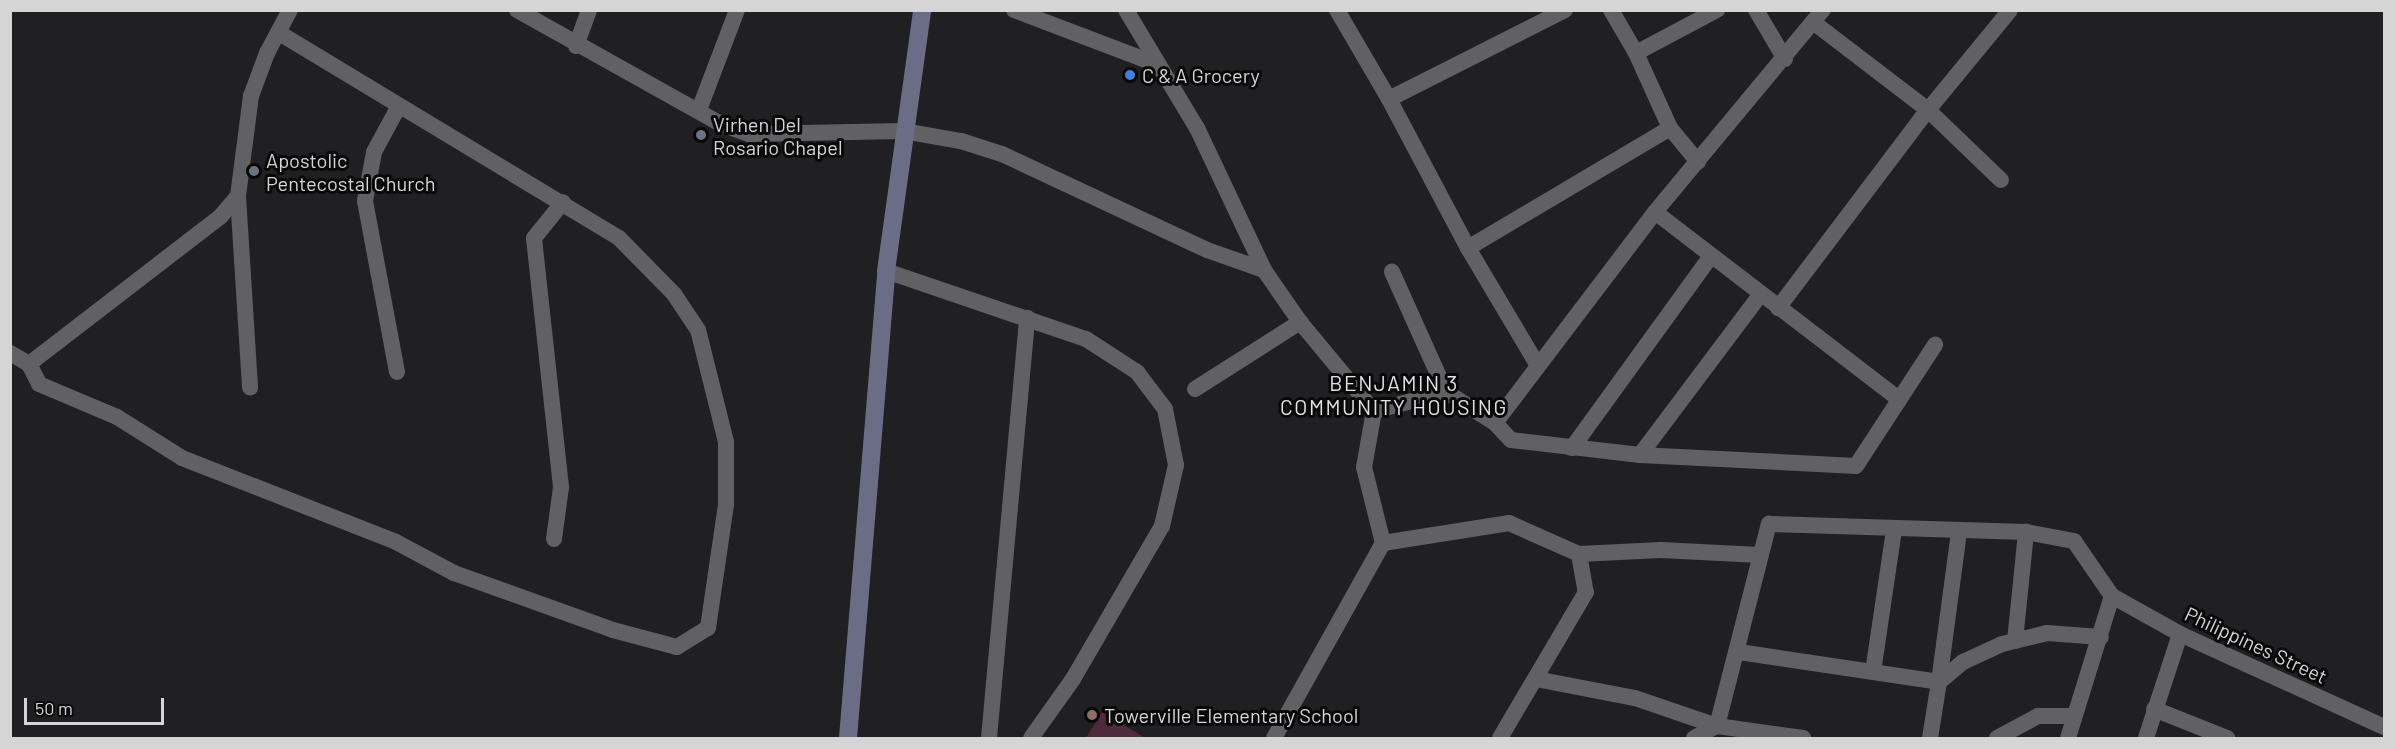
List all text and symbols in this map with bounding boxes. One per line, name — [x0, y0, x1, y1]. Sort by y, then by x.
place label: C & A Grocery — [1142, 63, 1260, 87]
marker: C & A Grocery — [1123, 68, 1137, 82]
place label: Virhen Del Rosario Chapel — [713, 112, 842, 159]
marker: Virhen Del Rosario Chapel — [694, 128, 708, 142]
place label: Apostolic Pentecostal Church — [266, 148, 435, 195]
marker: Apostolic Pentecostal Church — [247, 164, 261, 178]
district label: BENJAMIN 3 COMMUNITY HOUSING — [1280, 370, 1508, 420]
street label: Philippines Street — [2181, 602, 2331, 688]
scale bar — [27, 686, 166, 724]
text: 50 m — [35, 697, 73, 719]
place label: Towerville Elementary School — [1104, 703, 1358, 727]
marker: Towerville Elementary School — [1085, 708, 1099, 722]

